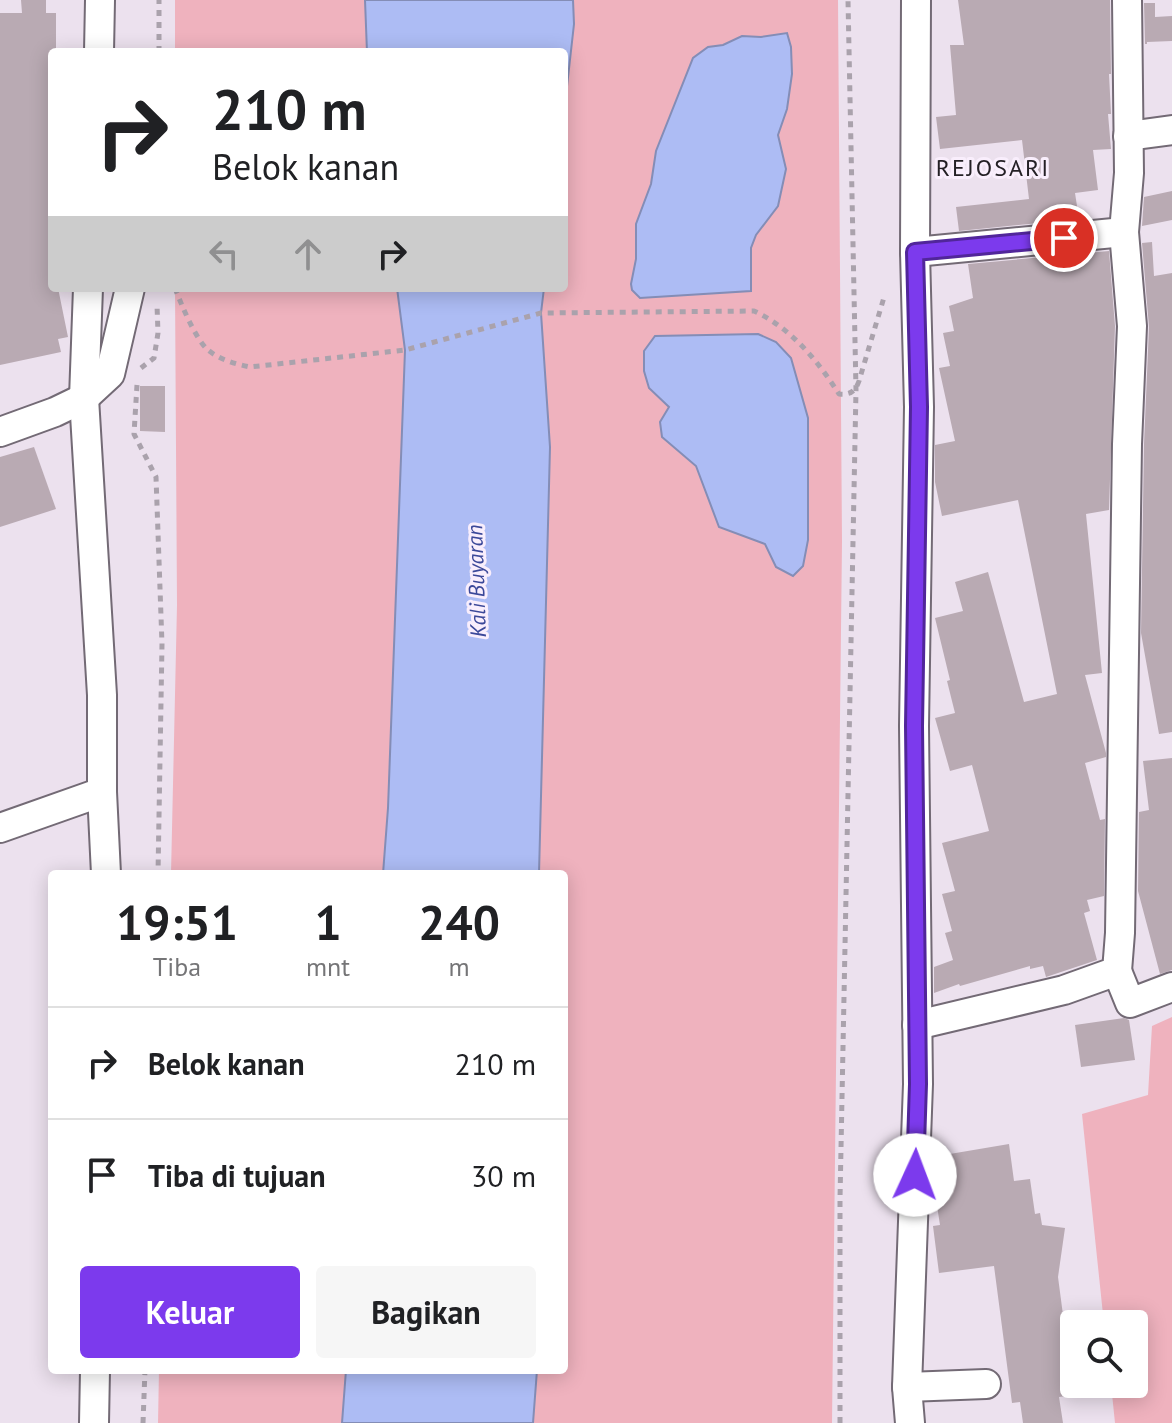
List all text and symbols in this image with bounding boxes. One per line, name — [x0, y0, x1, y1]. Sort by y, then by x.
text: 210 m — [212, 73, 367, 145]
icon: right — [80, 80, 184, 184]
text: Belok kanan — [212, 143, 399, 190]
district label: REJOSARI — [936, 152, 1050, 183]
pin — [1030, 204, 1098, 272]
icon: arrive — [1042, 216, 1086, 260]
icon: left — [202, 232, 246, 276]
icon: ahead — [286, 232, 330, 276]
icon: right — [370, 232, 414, 276]
water label: Kali Buyaran — [460, 524, 492, 638]
text: 19:51 — [116, 891, 238, 953]
text: 1 — [314, 891, 342, 953]
text: 240 — [418, 891, 500, 953]
text: Tiba — [153, 950, 201, 983]
text: mnt — [306, 950, 350, 983]
text: m — [448, 950, 470, 983]
icon: right — [80, 1041, 124, 1085]
text: Belok kanan — [148, 1044, 305, 1083]
text: 210 m — [455, 1044, 536, 1083]
position arrow — [873, 1133, 957, 1217]
icon: arrive — [80, 1153, 124, 1197]
text: Tiba di tujuan — [148, 1156, 326, 1195]
text: 30 m — [471, 1156, 536, 1195]
button: Keluar — [80, 1266, 300, 1358]
button: Bagikan — [316, 1266, 536, 1358]
map controls — [1060, 1310, 1148, 1398]
button: search — [1060, 1310, 1148, 1398]

